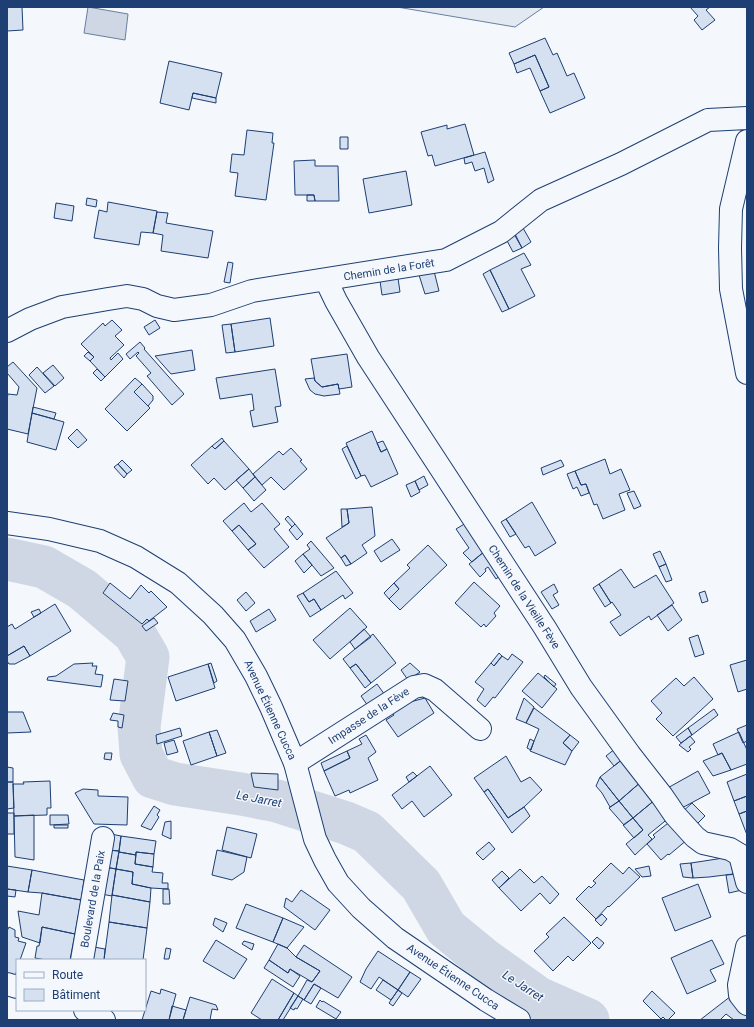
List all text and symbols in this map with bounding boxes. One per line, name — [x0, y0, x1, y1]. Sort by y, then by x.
street label: Chemin de la Forêt — [343, 256, 436, 284]
street label: Chemin de la Vieille Fève — [486, 543, 563, 652]
street label: Avenue Étienne Cucca — [241, 658, 299, 762]
street label: Impasse de la Fève — [326, 685, 412, 747]
water label: Le Jarret — [235, 788, 283, 810]
street label: Boulevard de la Paix — [78, 849, 108, 949]
street label: Avenue Étienne Cucca — [404, 941, 502, 1013]
legend — [16, 959, 146, 1011]
text: Route — [52, 968, 83, 982]
water label: Le Jarret — [500, 968, 546, 1004]
text: Bâtiment — [52, 988, 100, 1002]

